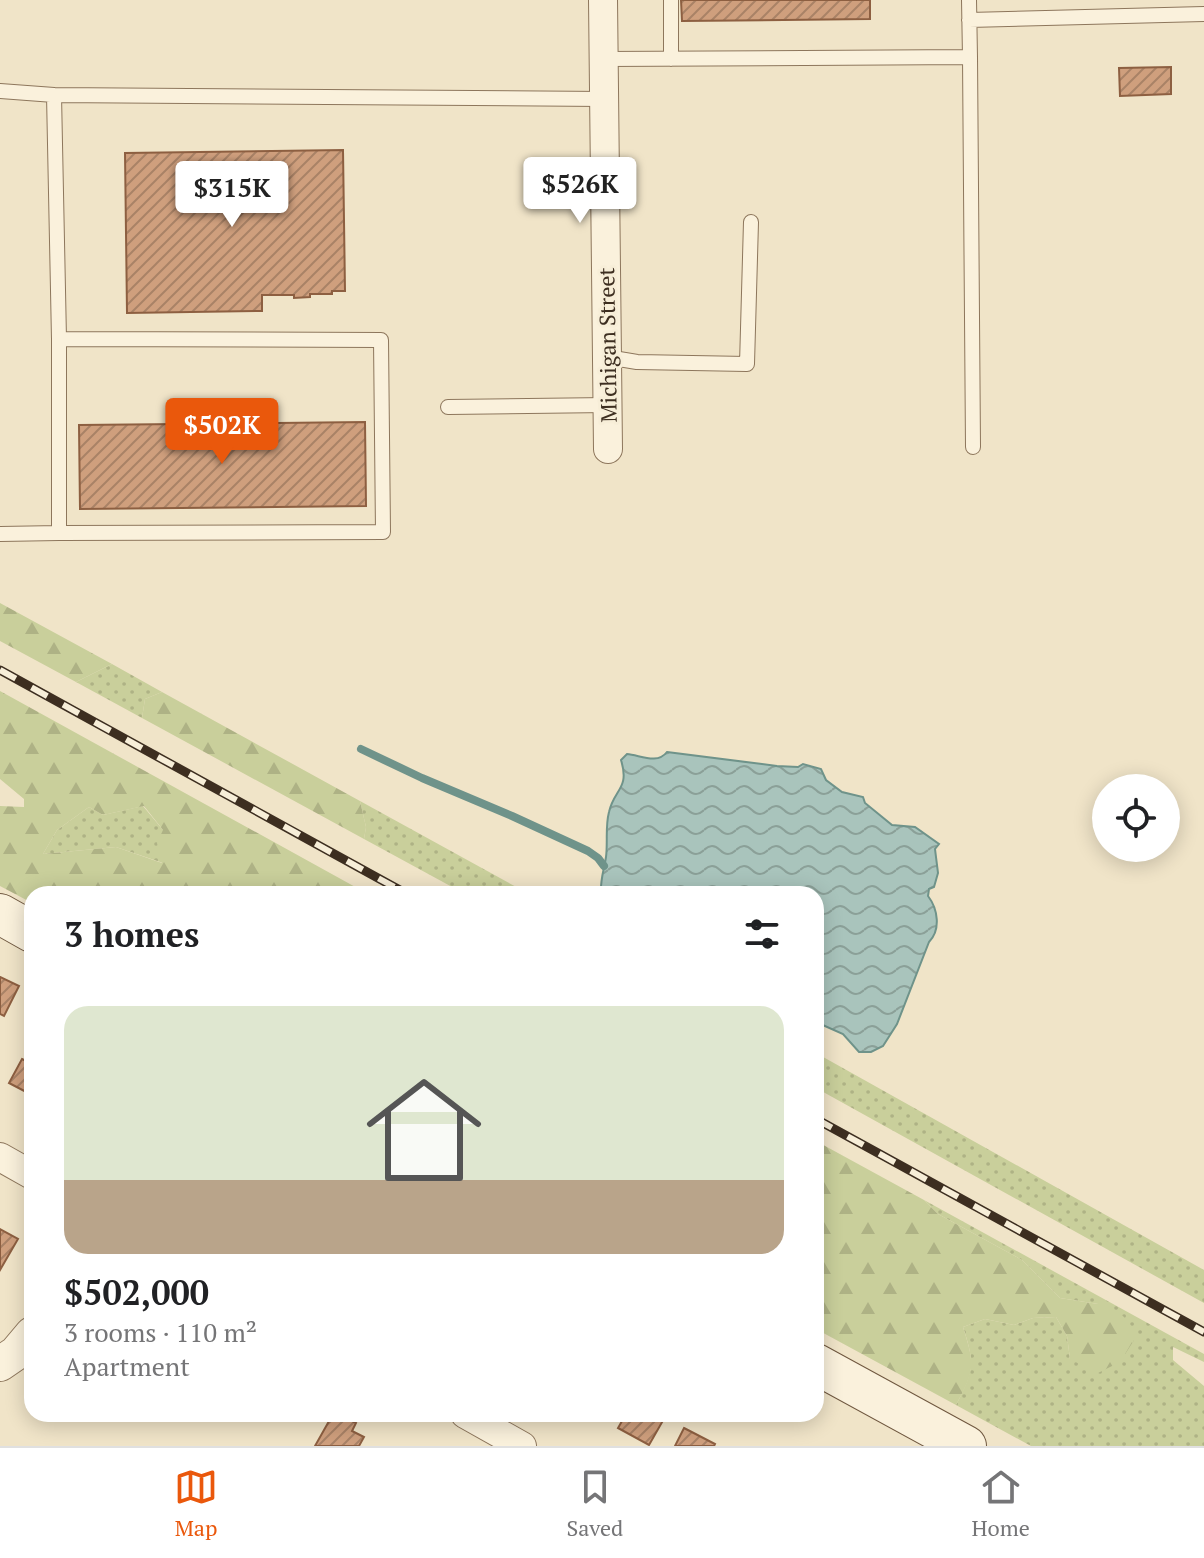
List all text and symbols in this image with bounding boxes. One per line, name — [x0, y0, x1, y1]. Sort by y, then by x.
pin: $526K — [524, 157, 636, 225]
pin: $315K — [176, 161, 288, 229]
text: $526K — [541, 166, 619, 200]
text: $315K — [193, 170, 271, 204]
street label: Michigan Street — [591, 267, 623, 423]
pin: $502K — [166, 398, 278, 466]
text: $502K — [183, 407, 261, 441]
map controls — [1092, 774, 1180, 862]
button: locate — [1092, 774, 1180, 862]
text: 3 homes — [64, 912, 199, 957]
icon: filters — [740, 912, 784, 956]
icon: home — [352, 1058, 496, 1202]
text: $502,000 — [64, 1270, 209, 1315]
text: 3 rooms · 110 m² — [64, 1315, 257, 1349]
text: Apartment — [64, 1349, 190, 1383]
tab: Map — [174, 1465, 218, 1542]
tab: Saved — [566, 1465, 623, 1542]
tab: Home — [972, 1465, 1030, 1542]

